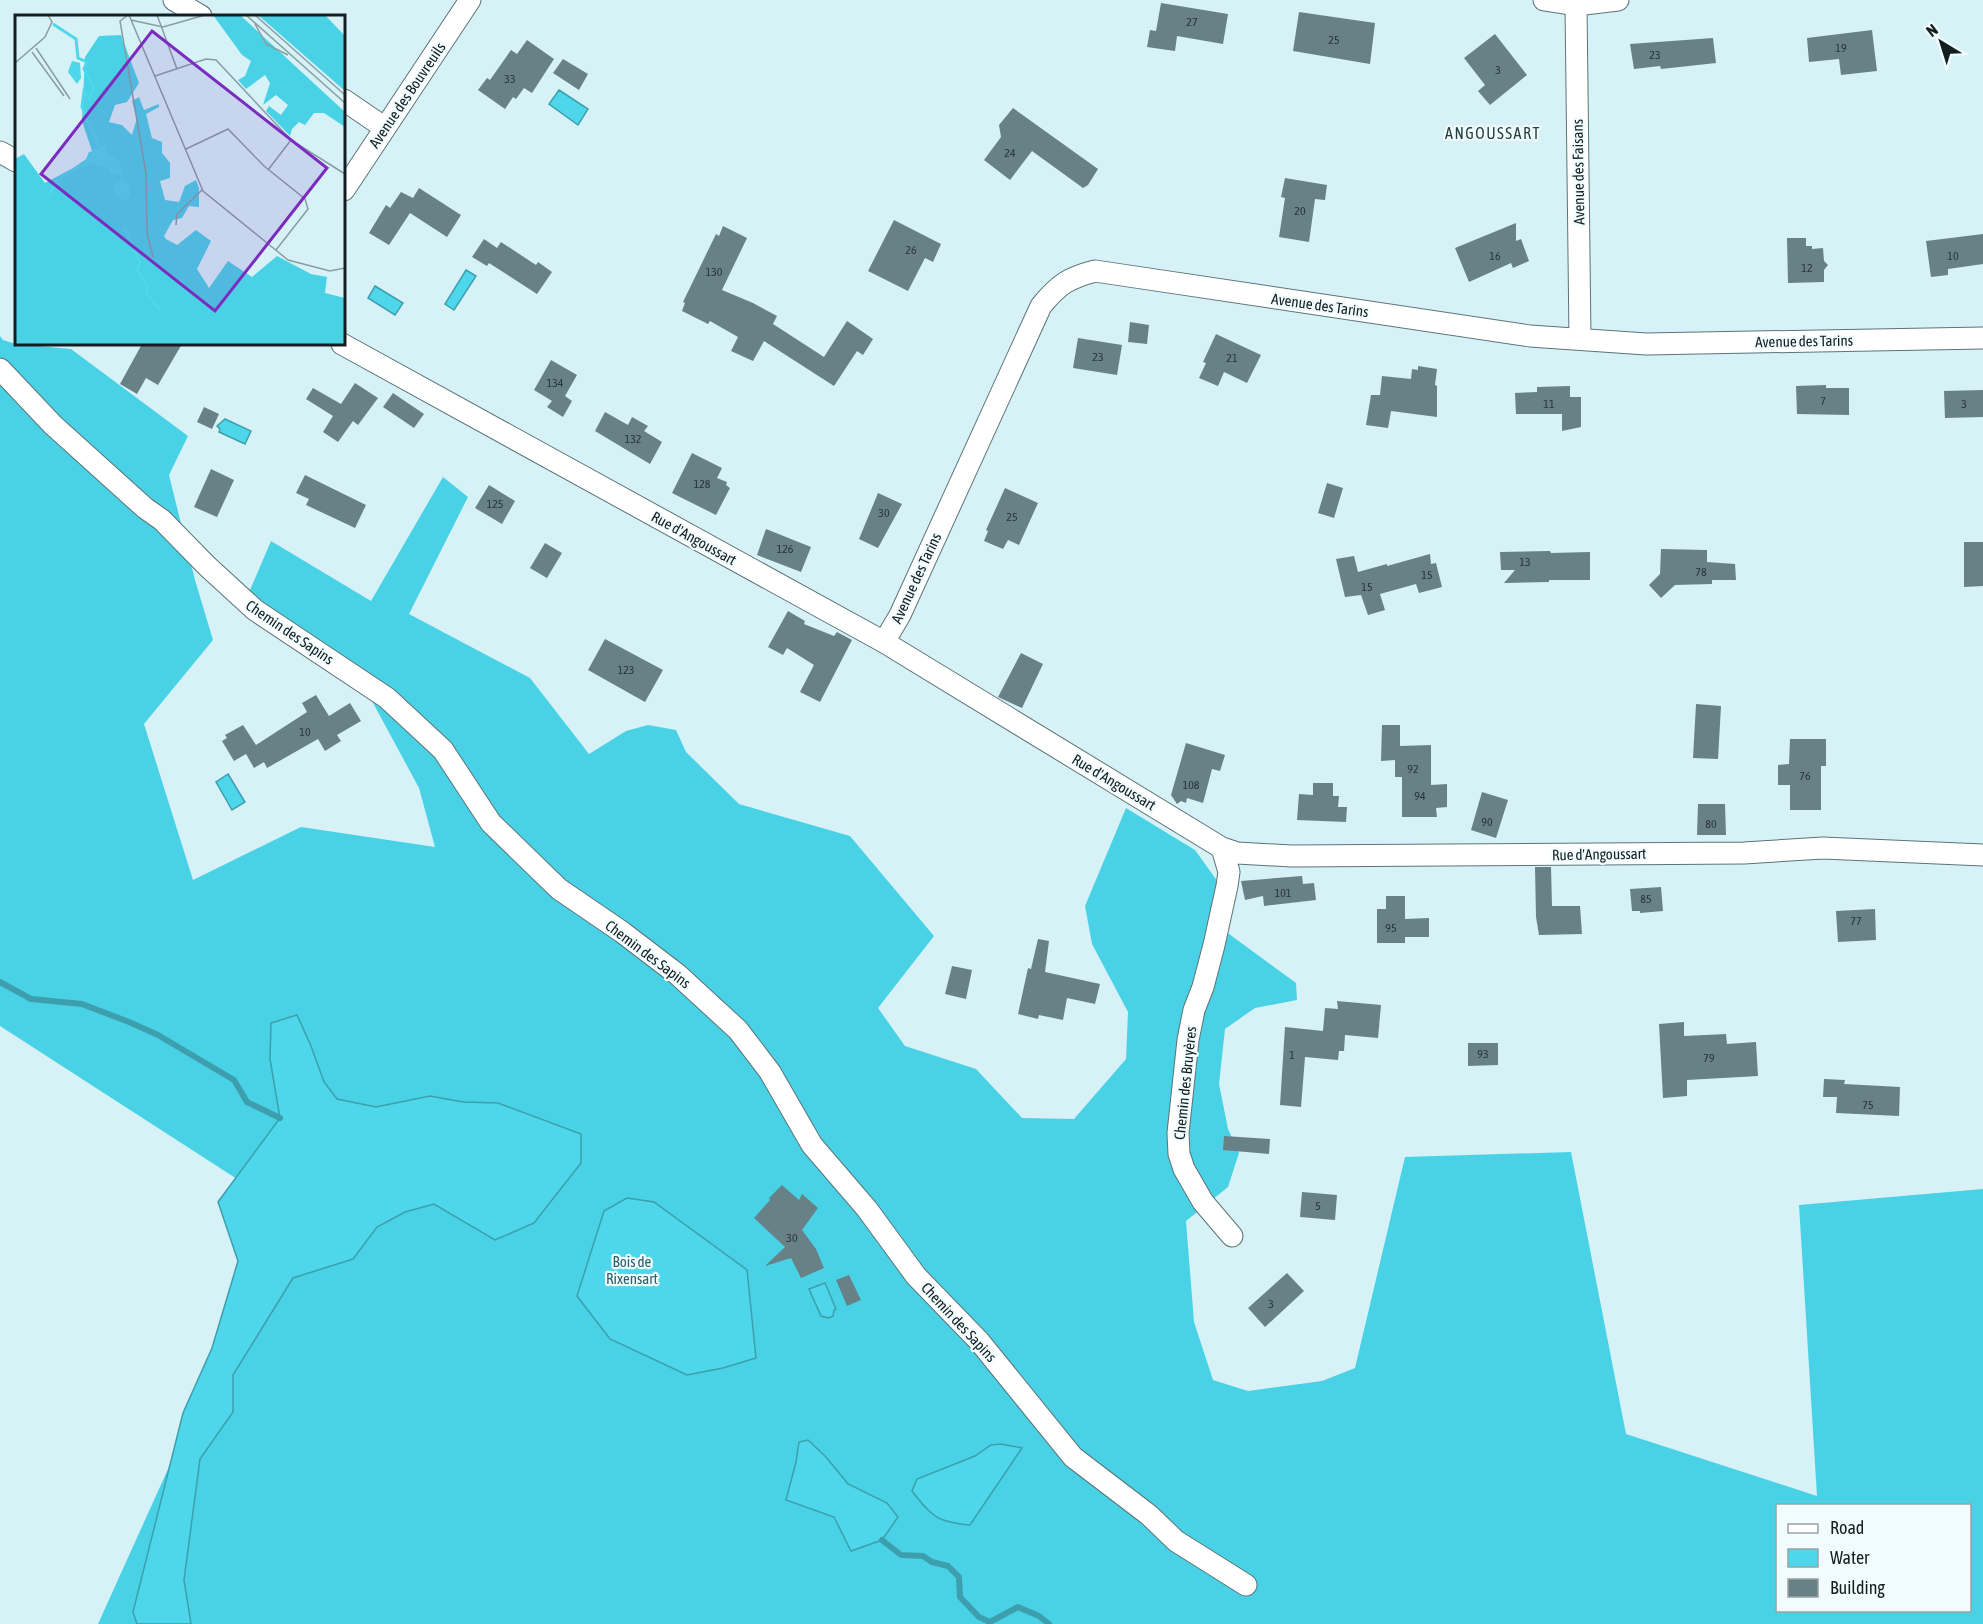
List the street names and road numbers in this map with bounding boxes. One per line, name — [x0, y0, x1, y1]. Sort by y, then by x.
street label: Avenue des Bouvreuils — [365, 39, 449, 151]
street label: Avenue des Faisans — [1569, 119, 1587, 225]
street label: Avenue des Tarins — [1270, 290, 1370, 320]
street label: Avenue des Tarins — [1755, 332, 1853, 350]
street label: Rue d'Angoussart — [649, 508, 739, 568]
street label: Avenue des Tarins — [888, 530, 944, 626]
street label: Chemin des Sapins — [243, 596, 337, 668]
street label: Rue d'Angoussart — [1069, 750, 1159, 814]
street label: Rue d'Angoussart — [1552, 845, 1646, 863]
street label: Chemin des Sapins — [602, 916, 694, 992]
street label: Chemin des Bruyères — [1171, 1026, 1199, 1140]
street label: Chemin des Sapins — [918, 1279, 1000, 1365]

